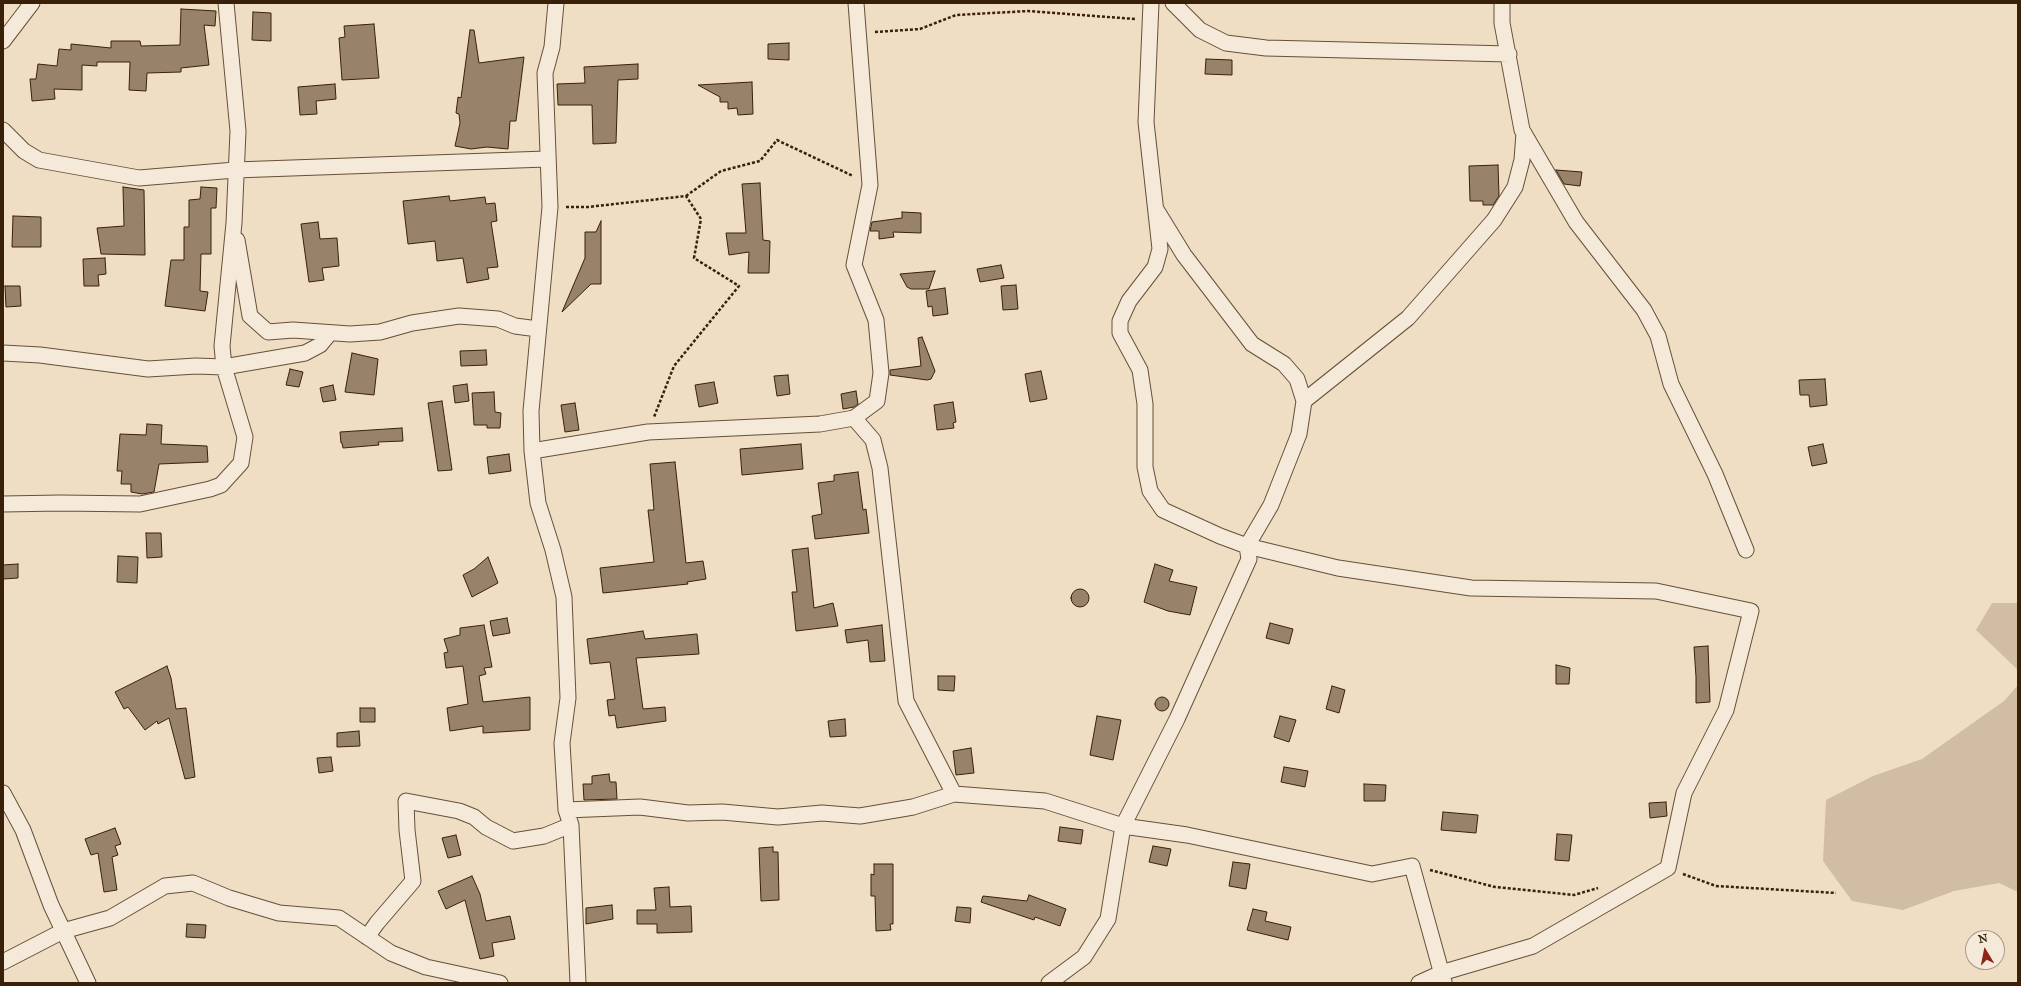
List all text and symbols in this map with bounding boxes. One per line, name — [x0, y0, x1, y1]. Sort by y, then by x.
north arrow — [1965, 930, 2005, 970]
text: N — [1977, 931, 1989, 946]

